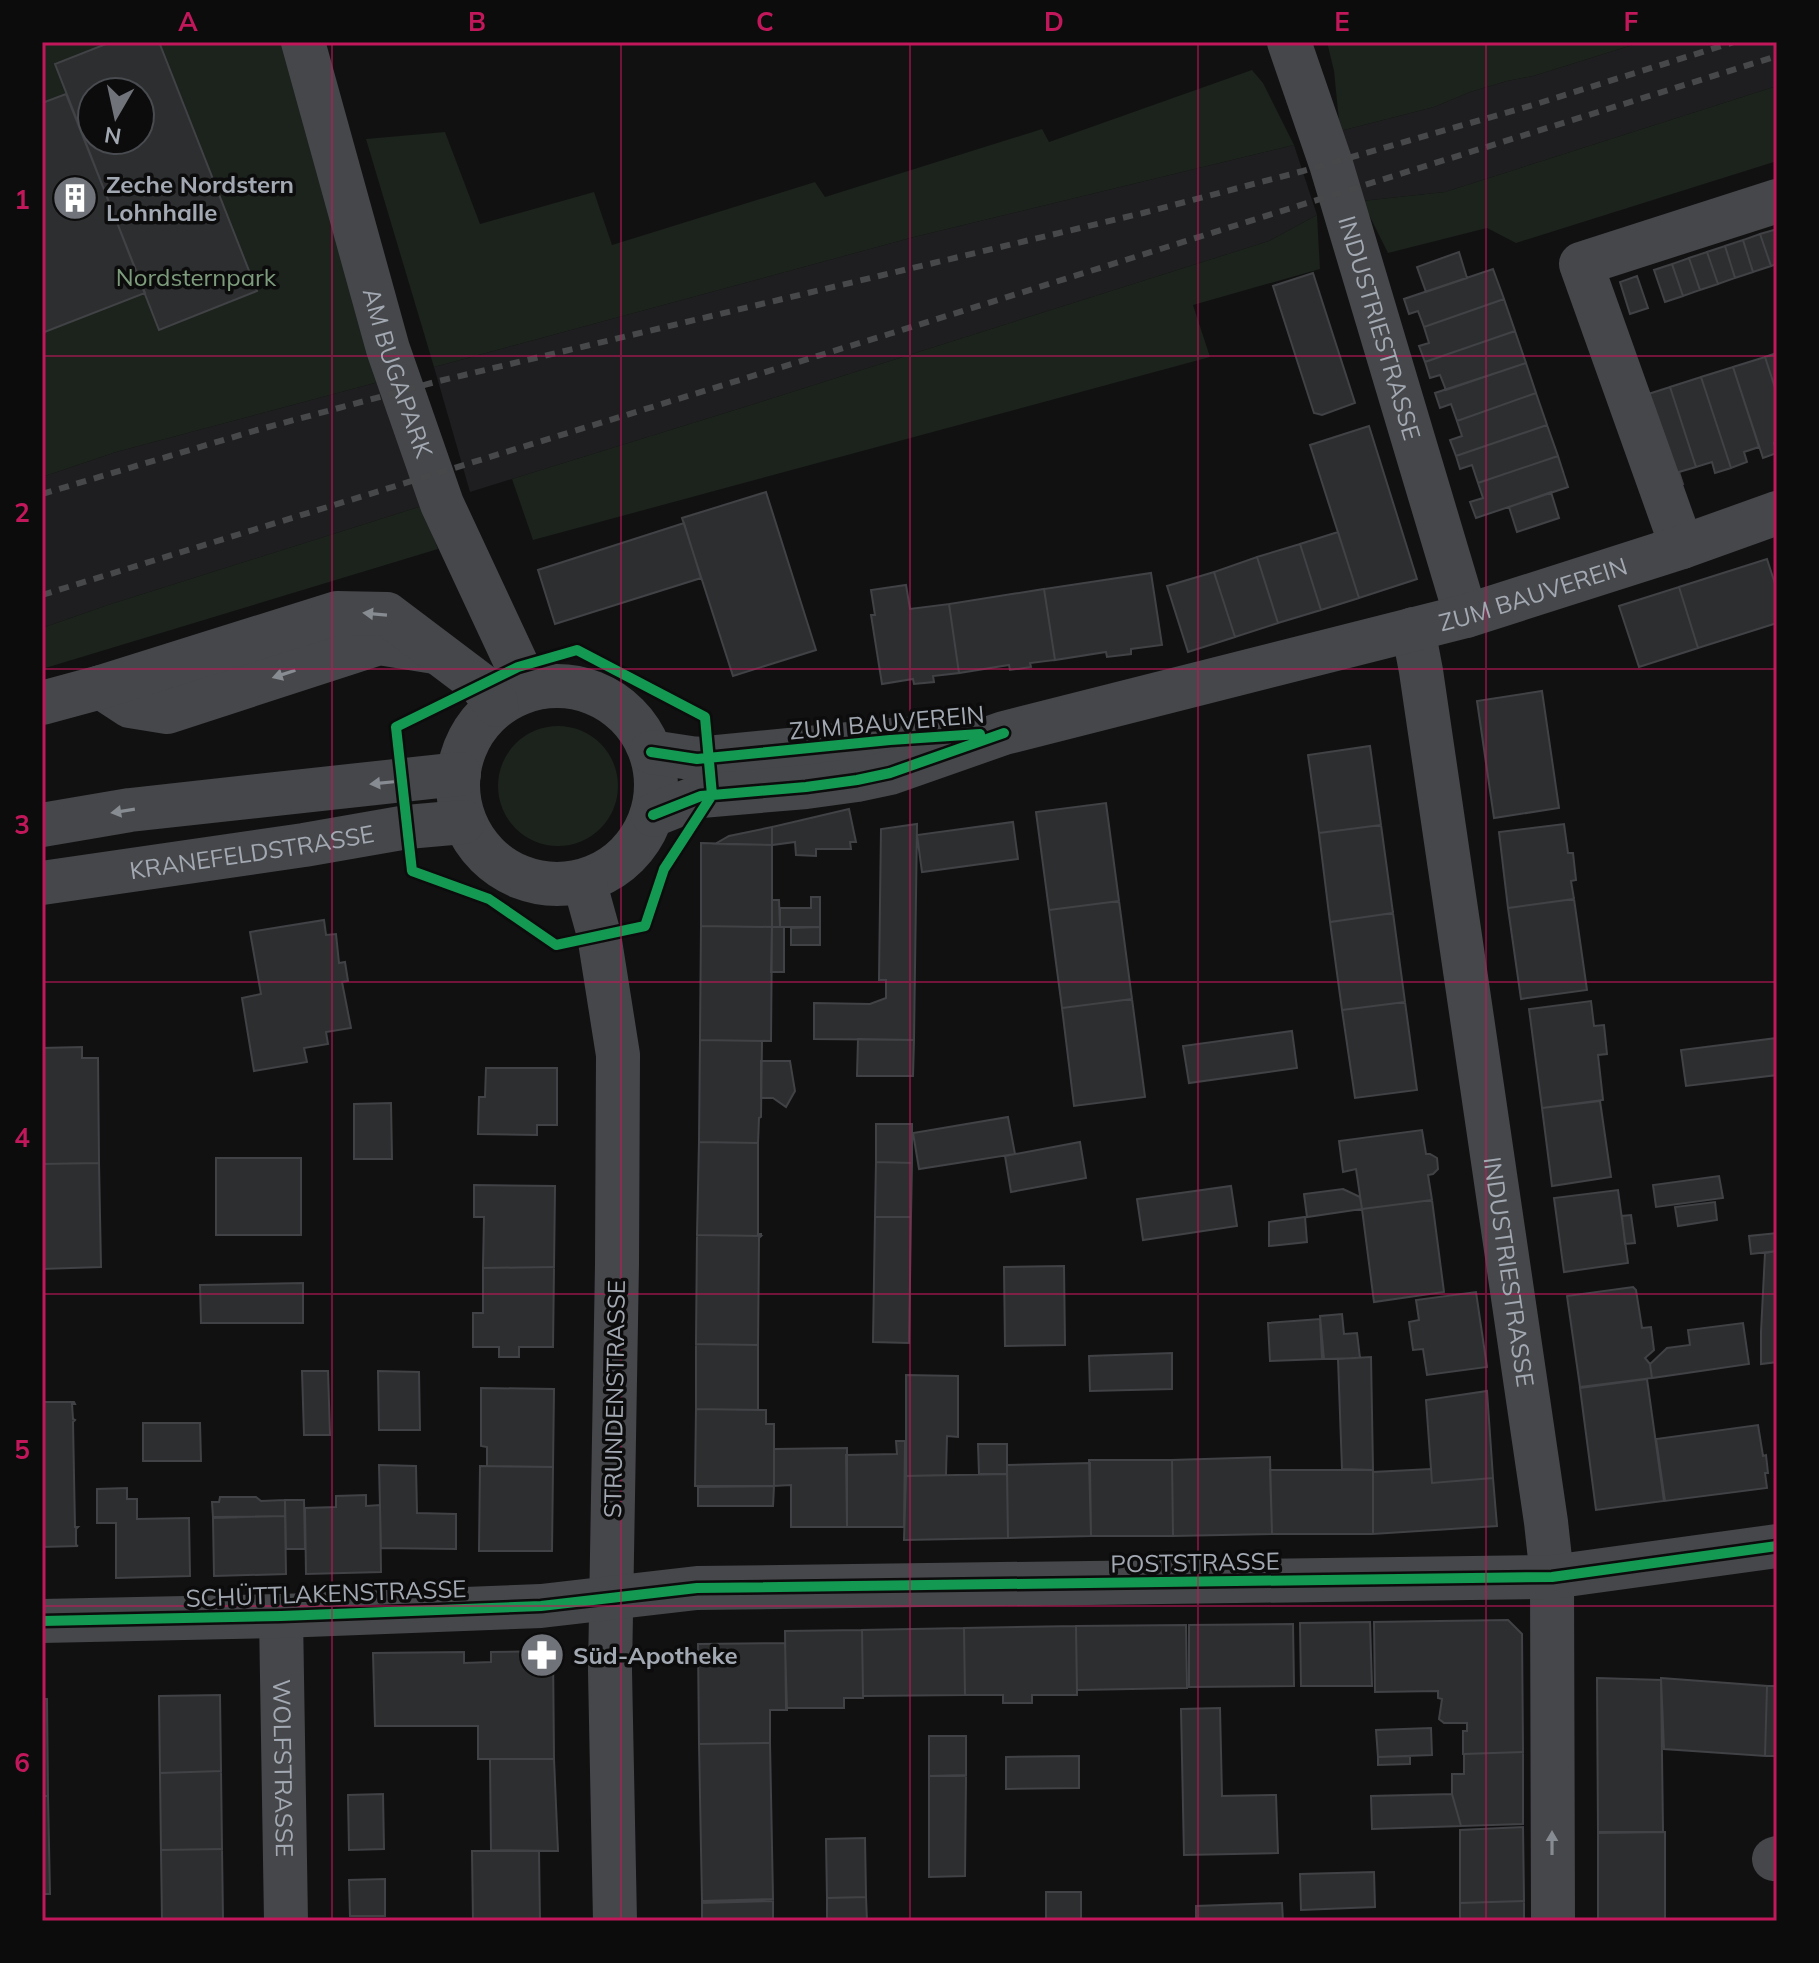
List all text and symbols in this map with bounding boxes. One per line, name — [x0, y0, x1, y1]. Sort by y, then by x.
text: A — [178, 5, 198, 38]
text: B — [468, 5, 486, 38]
text: C — [756, 5, 774, 38]
text: D — [1044, 5, 1064, 38]
text: E — [1334, 5, 1350, 38]
text: F — [1624, 5, 1639, 38]
north arrow — [76, 76, 156, 156]
text: N — [102, 121, 123, 151]
place label: Zeche Nordstern Lohnhalle — [106, 169, 294, 227]
building icon: Zeche Nordstern Lohnhalle — [51, 174, 99, 222]
text: 1 — [14, 183, 30, 216]
street label: INDUSTRIESTRASSE — [1332, 212, 1428, 443]
park label: Nordsternpark — [116, 262, 277, 292]
street label: AM BUGAPARK — [357, 284, 440, 462]
text: 2 — [14, 496, 30, 529]
street label: ZUM BAUVEREIN — [1436, 551, 1631, 637]
one-way arrow — [363, 608, 388, 621]
one-way arrow — [272, 668, 296, 680]
street label: ZUM BAUVEREIN — [788, 699, 986, 745]
one-way arrow — [369, 777, 394, 790]
one-way arrow — [110, 805, 135, 818]
text: 3 — [14, 808, 30, 841]
street label: KRANEFELDSTRASSE — [127, 818, 376, 885]
text: 4 — [14, 1121, 30, 1154]
street label: INDUSTRIESTRASSE — [1478, 1155, 1541, 1389]
street label: STRUNDENSTRASSE — [597, 1280, 631, 1518]
text: 5 — [14, 1433, 30, 1466]
street label: POSTSTRASSE — [1110, 1546, 1280, 1578]
street label: SCHÜTTLAKENSTRASSE — [185, 1573, 467, 1613]
pharmacy icon: Süd-Apotheke — [518, 1631, 566, 1679]
place label: Süd-Apotheke — [573, 1640, 738, 1670]
street label: WOLFSTRASSE — [267, 1679, 300, 1857]
text: 6 — [14, 1746, 30, 1779]
one-way arrow — [1546, 1830, 1558, 1855]

